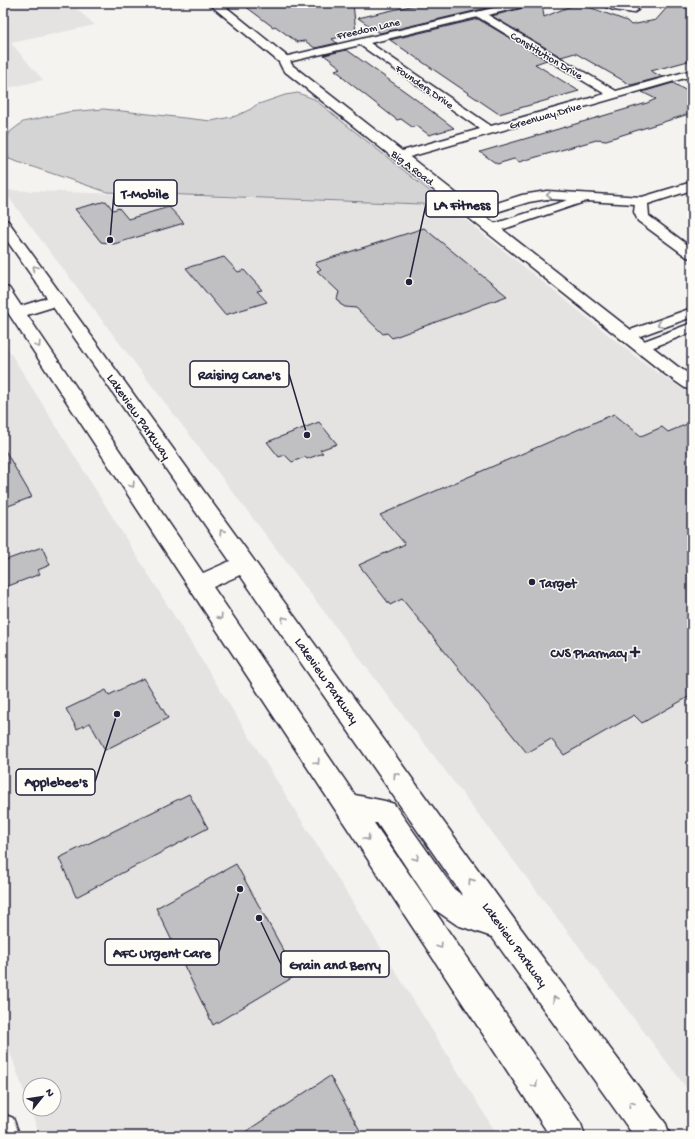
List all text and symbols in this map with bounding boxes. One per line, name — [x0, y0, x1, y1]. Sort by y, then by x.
street label: Freedom Lane — [335, 17, 402, 43]
street label: Constitution Drive — [508, 30, 584, 83]
street label: Founders Drive — [392, 63, 456, 112]
street label: Greenway Drive — [508, 101, 583, 133]
street label: Big A Road — [388, 148, 436, 190]
callout: T-Mobile — [114, 180, 177, 206]
text: T-Mobile — [120, 187, 170, 204]
callout: LA Fitness — [426, 191, 498, 217]
one-way arrow — [546, 191, 552, 200]
text: LA Fitness — [434, 198, 491, 215]
one-way arrow — [32, 265, 40, 272]
one-way arrow — [656, 319, 663, 327]
one-way arrow — [33, 341, 41, 348]
callout: Raising Cane's — [190, 361, 289, 387]
text: Raising Cane's — [197, 368, 281, 385]
street label: Lakeview Parkway — [103, 372, 174, 464]
one-way arrow — [127, 481, 135, 488]
one-way arrow — [219, 529, 227, 536]
marker: Target — [527, 577, 537, 587]
place label: Target — [539, 577, 578, 592]
one-way arrow — [215, 613, 223, 620]
one-way arrow — [282, 616, 289, 623]
street label: Lakeview Parkway — [291, 636, 362, 728]
place label: CVS Pharmacy — [549, 647, 628, 662]
marker: CVS Pharmacy — [630, 647, 640, 657]
one-way arrow — [312, 757, 319, 764]
callout: Applebee's — [16, 769, 95, 795]
one-way arrow — [394, 773, 401, 780]
text: Applebee's — [24, 775, 88, 792]
one-way arrow — [363, 833, 370, 840]
one-way arrow — [411, 854, 419, 861]
one-way arrow — [469, 879, 476, 886]
street label: Lakeview Parkway — [478, 900, 550, 991]
callout: AFC Urgent Care — [105, 939, 219, 965]
one-way arrow — [435, 941, 442, 948]
text: AFC Urgent Care — [112, 946, 212, 963]
callout: Grain and Berry — [281, 951, 389, 977]
text: Grain and Berry — [289, 958, 381, 975]
one-way arrow — [552, 996, 560, 1003]
north arrow — [22, 1077, 62, 1117]
one-way arrow — [530, 1081, 537, 1088]
text: N — [42, 1087, 56, 1099]
one-way arrow — [629, 1102, 636, 1109]

